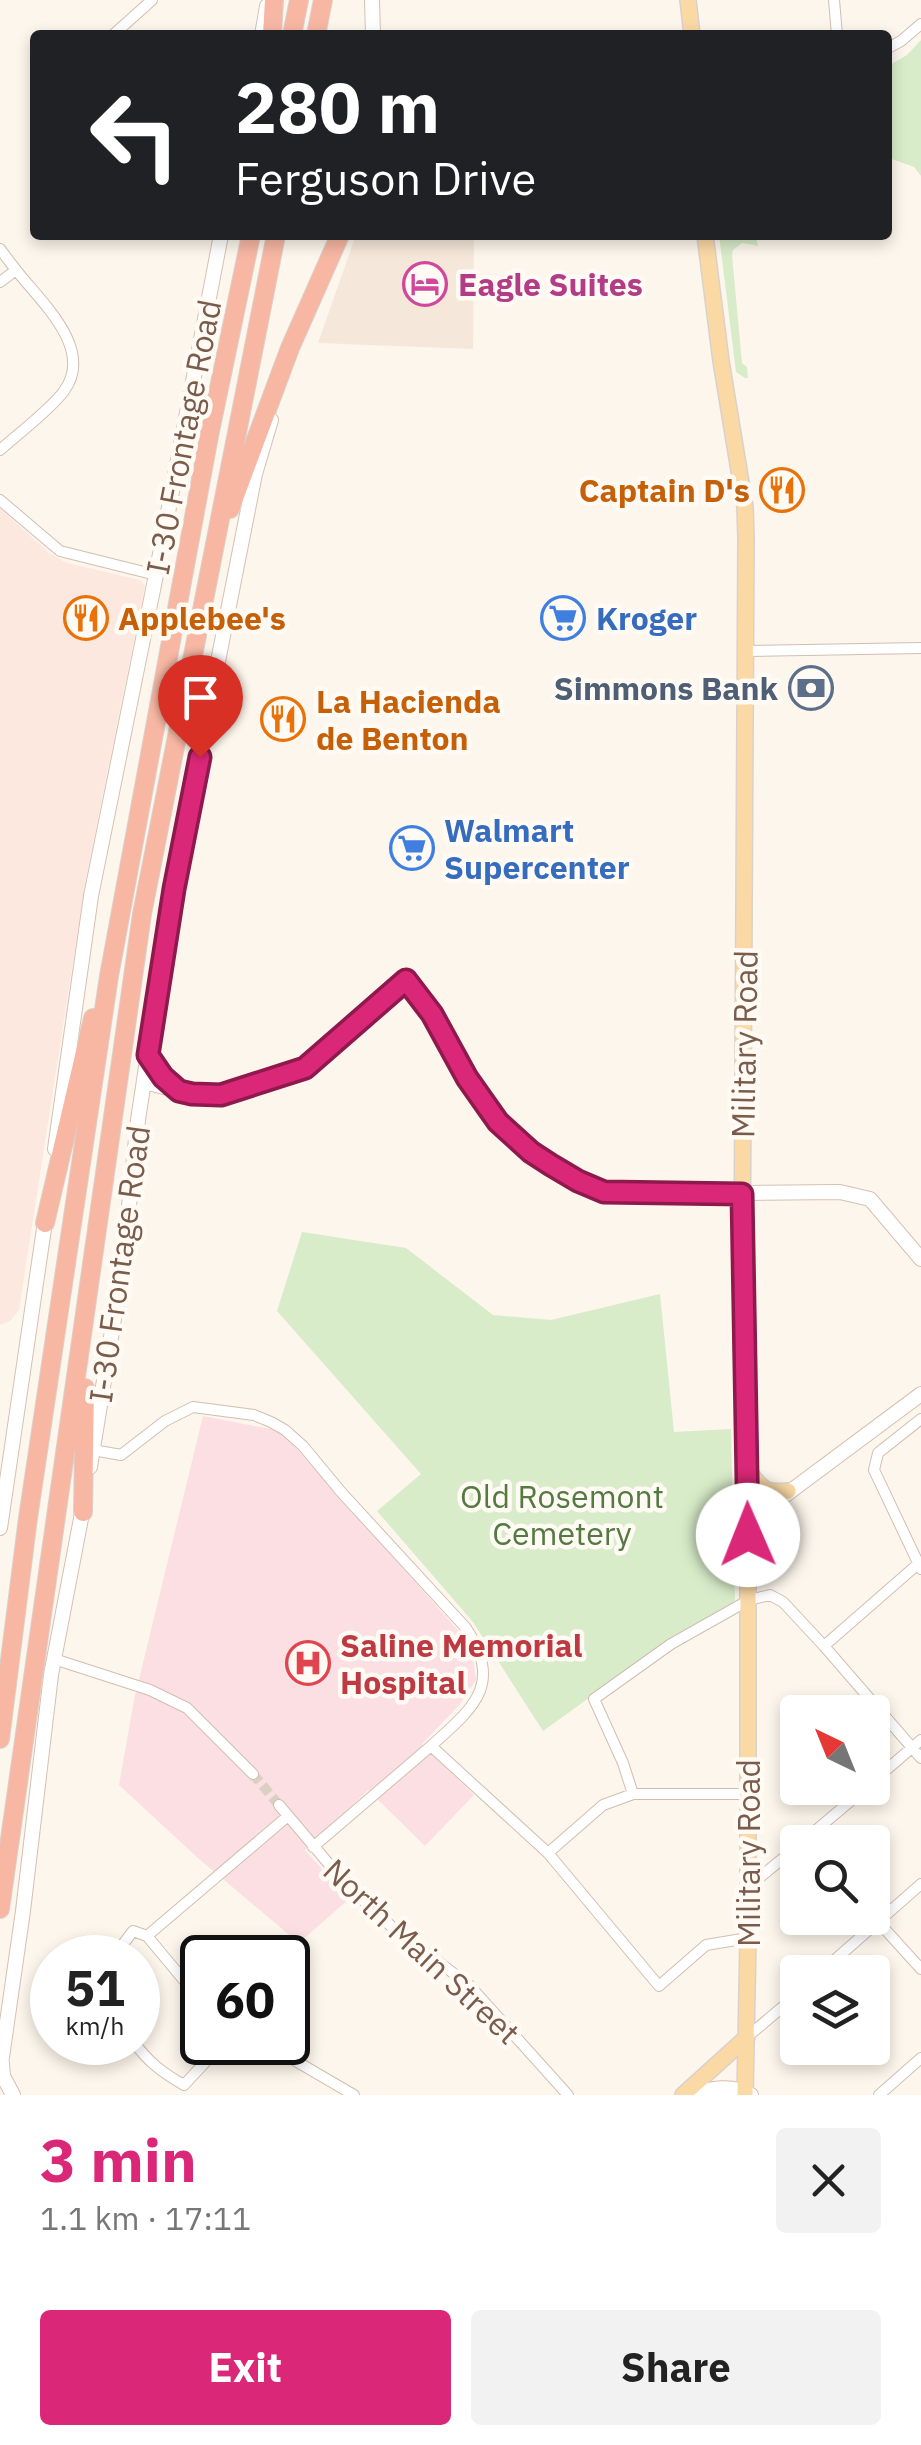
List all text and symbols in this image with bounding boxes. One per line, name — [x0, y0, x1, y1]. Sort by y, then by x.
text: 280 m — [235, 61, 440, 152]
icon: left — [70, 70, 200, 200]
text: Ferguson Drive — [235, 149, 536, 207]
hotel icon: Eagle Suites — [402, 261, 448, 307]
place label: Eagle Suites — [458, 263, 643, 305]
street label: I-30 Frontage Road — [136, 296, 230, 578]
restaurant icon: Captain D's — [759, 467, 805, 513]
place label: Captain D's — [579, 469, 750, 511]
restaurant icon: Applebee's — [63, 595, 109, 641]
supermarket icon: Kroger — [540, 595, 586, 641]
place label: Applebee's — [118, 597, 286, 639]
place label: Kroger — [596, 597, 697, 639]
pin — [158, 655, 243, 758]
bank icon: Simmons Bank — [788, 665, 834, 711]
place label: Simmons Bank — [554, 667, 779, 709]
icon: arrive — [173, 670, 228, 725]
place label: La Hacienda de Benton — [316, 680, 501, 759]
restaurant icon: La Hacienda de Benton — [260, 696, 306, 742]
place label: Walmart Supercenter — [444, 809, 630, 888]
supermarket icon: Walmart Supercenter — [389, 825, 435, 871]
street label: Military Road — [721, 950, 767, 1138]
street label: I-30 Frontage Road — [79, 1123, 159, 1405]
park label: Old Rosemont Cemetery — [460, 1475, 664, 1554]
position arrow — [696, 1483, 800, 1587]
place label: Saline Memorial Hospital — [340, 1624, 583, 1703]
hospital icon: Saline Memorial Hospital — [285, 1640, 331, 1686]
north arrow — [780, 1695, 890, 1805]
map controls — [780, 1695, 890, 2065]
street label: Military Road — [727, 1759, 769, 1947]
button: search — [780, 1825, 890, 1935]
street label: North Main Street — [315, 1849, 529, 2053]
speed limit sign: 60 — [180, 1935, 310, 2065]
text: 51 — [65, 1955, 125, 2020]
button: layers — [780, 1955, 890, 2065]
text: km/h — [66, 2009, 124, 2042]
text: 3 min — [40, 2120, 197, 2199]
button: close — [776, 2128, 881, 2233]
text: 1.1 km · 17:11 — [40, 2197, 251, 2239]
button: Exit — [40, 2310, 451, 2425]
button: Share — [471, 2310, 881, 2425]

